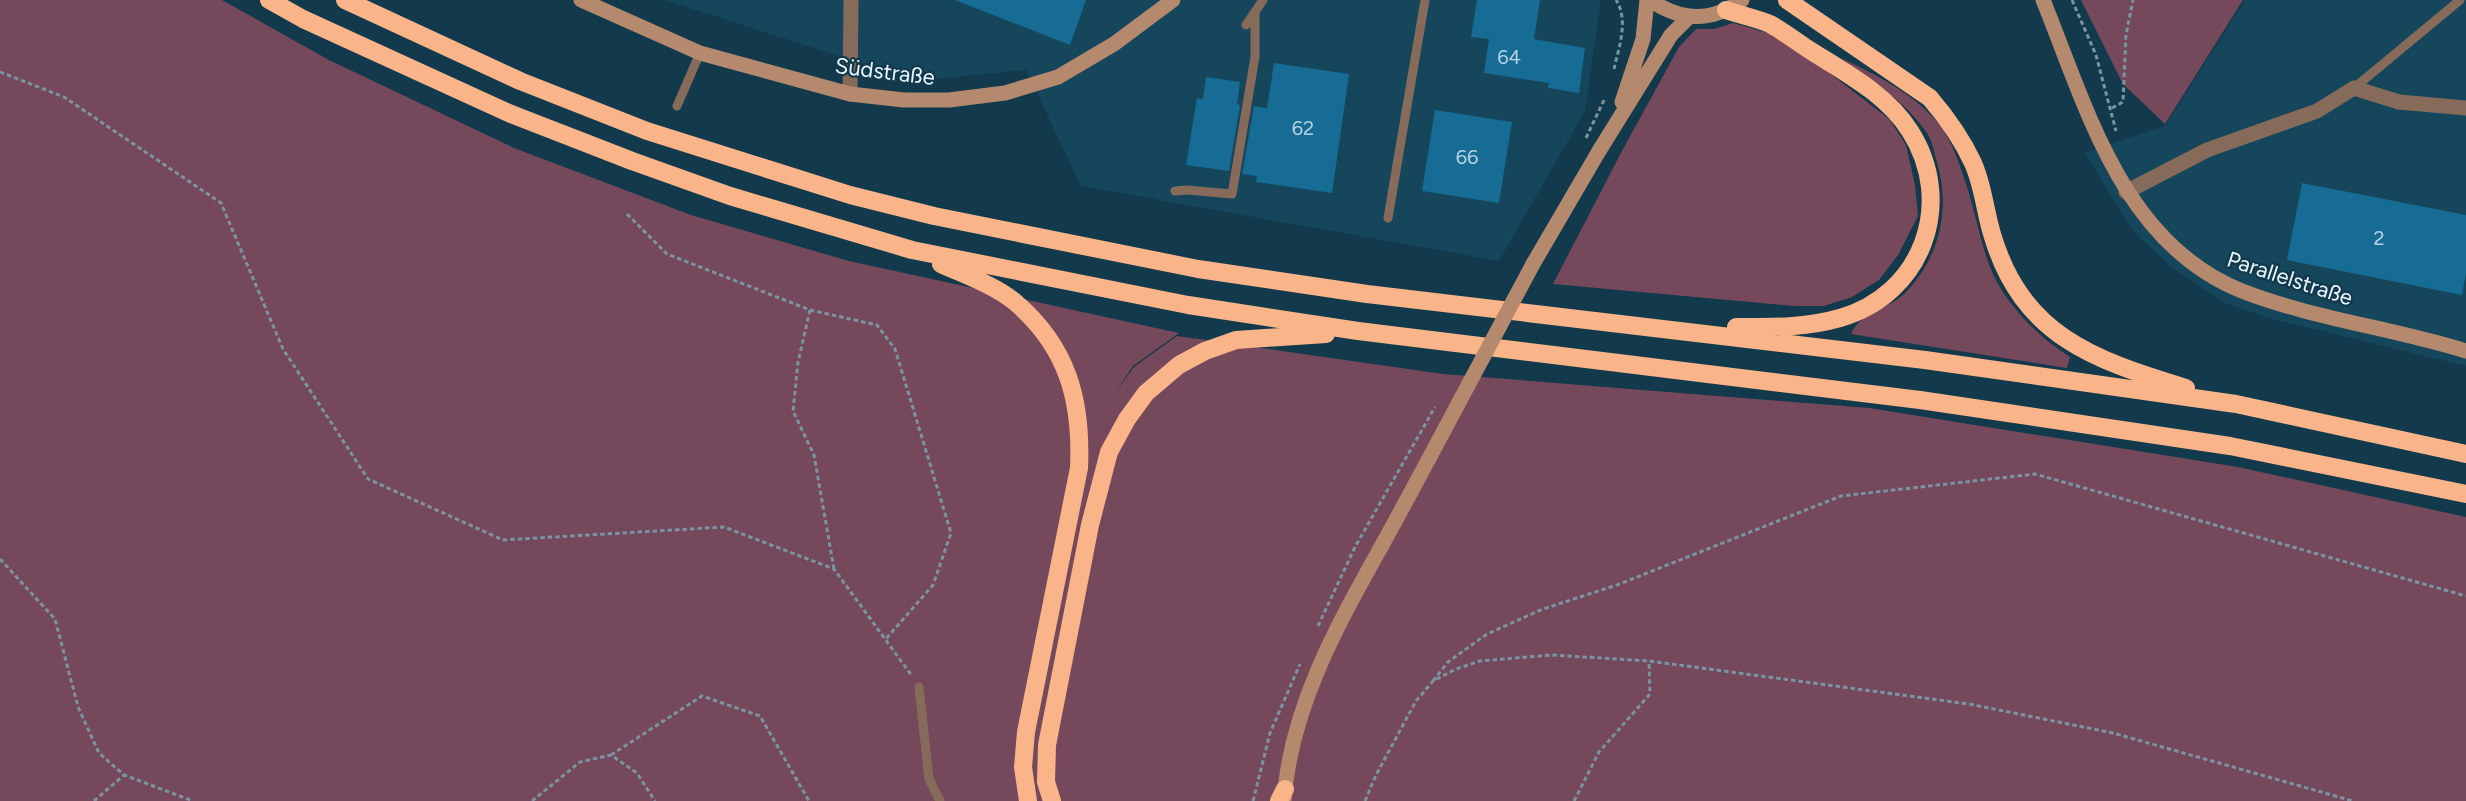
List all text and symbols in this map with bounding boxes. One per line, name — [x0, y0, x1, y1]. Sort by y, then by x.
house number: 64 — [1497, 45, 1521, 69]
street label: Südstraße — [834, 52, 936, 91]
house number: 62 — [1292, 116, 1314, 140]
house number: 66 — [1456, 145, 1478, 169]
house number: 2 — [2373, 226, 2385, 250]
street label: Parallelstraße — [2224, 245, 2356, 311]

